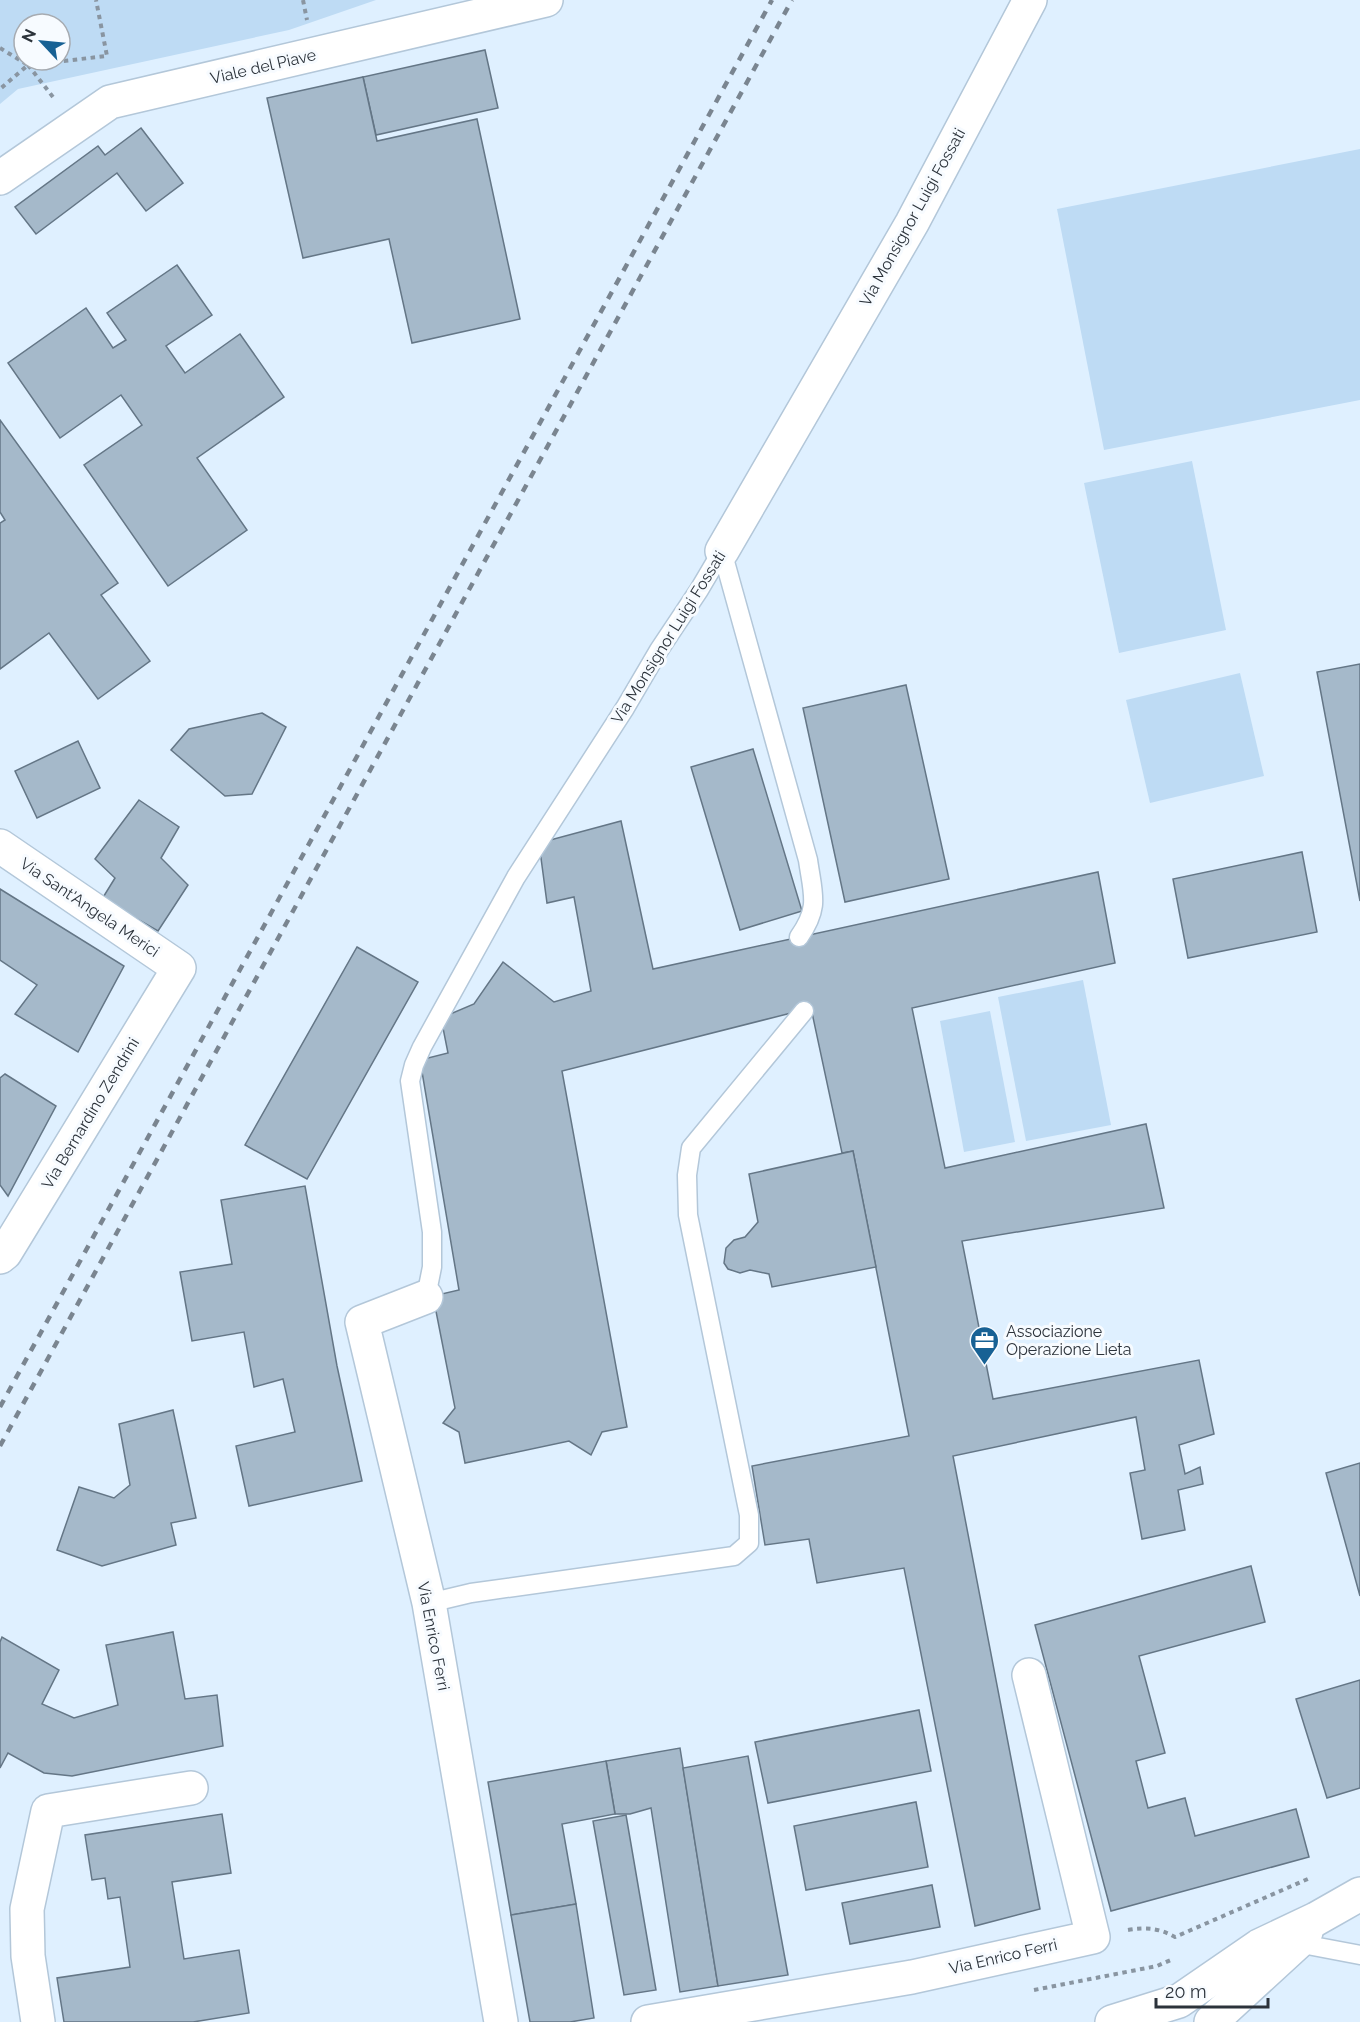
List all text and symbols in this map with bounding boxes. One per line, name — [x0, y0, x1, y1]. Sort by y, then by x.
north arrow — [12, 12, 72, 72]
text: N — [18, 26, 40, 45]
street label: Viale del Piave — [208, 45, 318, 88]
street label: Via Monsignor Luigi Fossati — [856, 125, 969, 309]
street label: Via Monsignor Luigi Fossati — [607, 547, 730, 727]
street label: Via Sant'Angela Merici — [17, 854, 163, 961]
street label: Via Bernardino Zendrini — [38, 1034, 143, 1192]
place label: Associazione Operazione Lieta — [1006, 1322, 1131, 1359]
office icon: Associazione Operazione Lieta — [969, 1324, 1001, 1366]
street label: Via Enrico Ferri — [414, 1580, 453, 1692]
street label: Via Enrico Ferri — [947, 1935, 1059, 1978]
scale bar — [1156, 1971, 1268, 2009]
text: 20 m — [1165, 1981, 1207, 2002]

